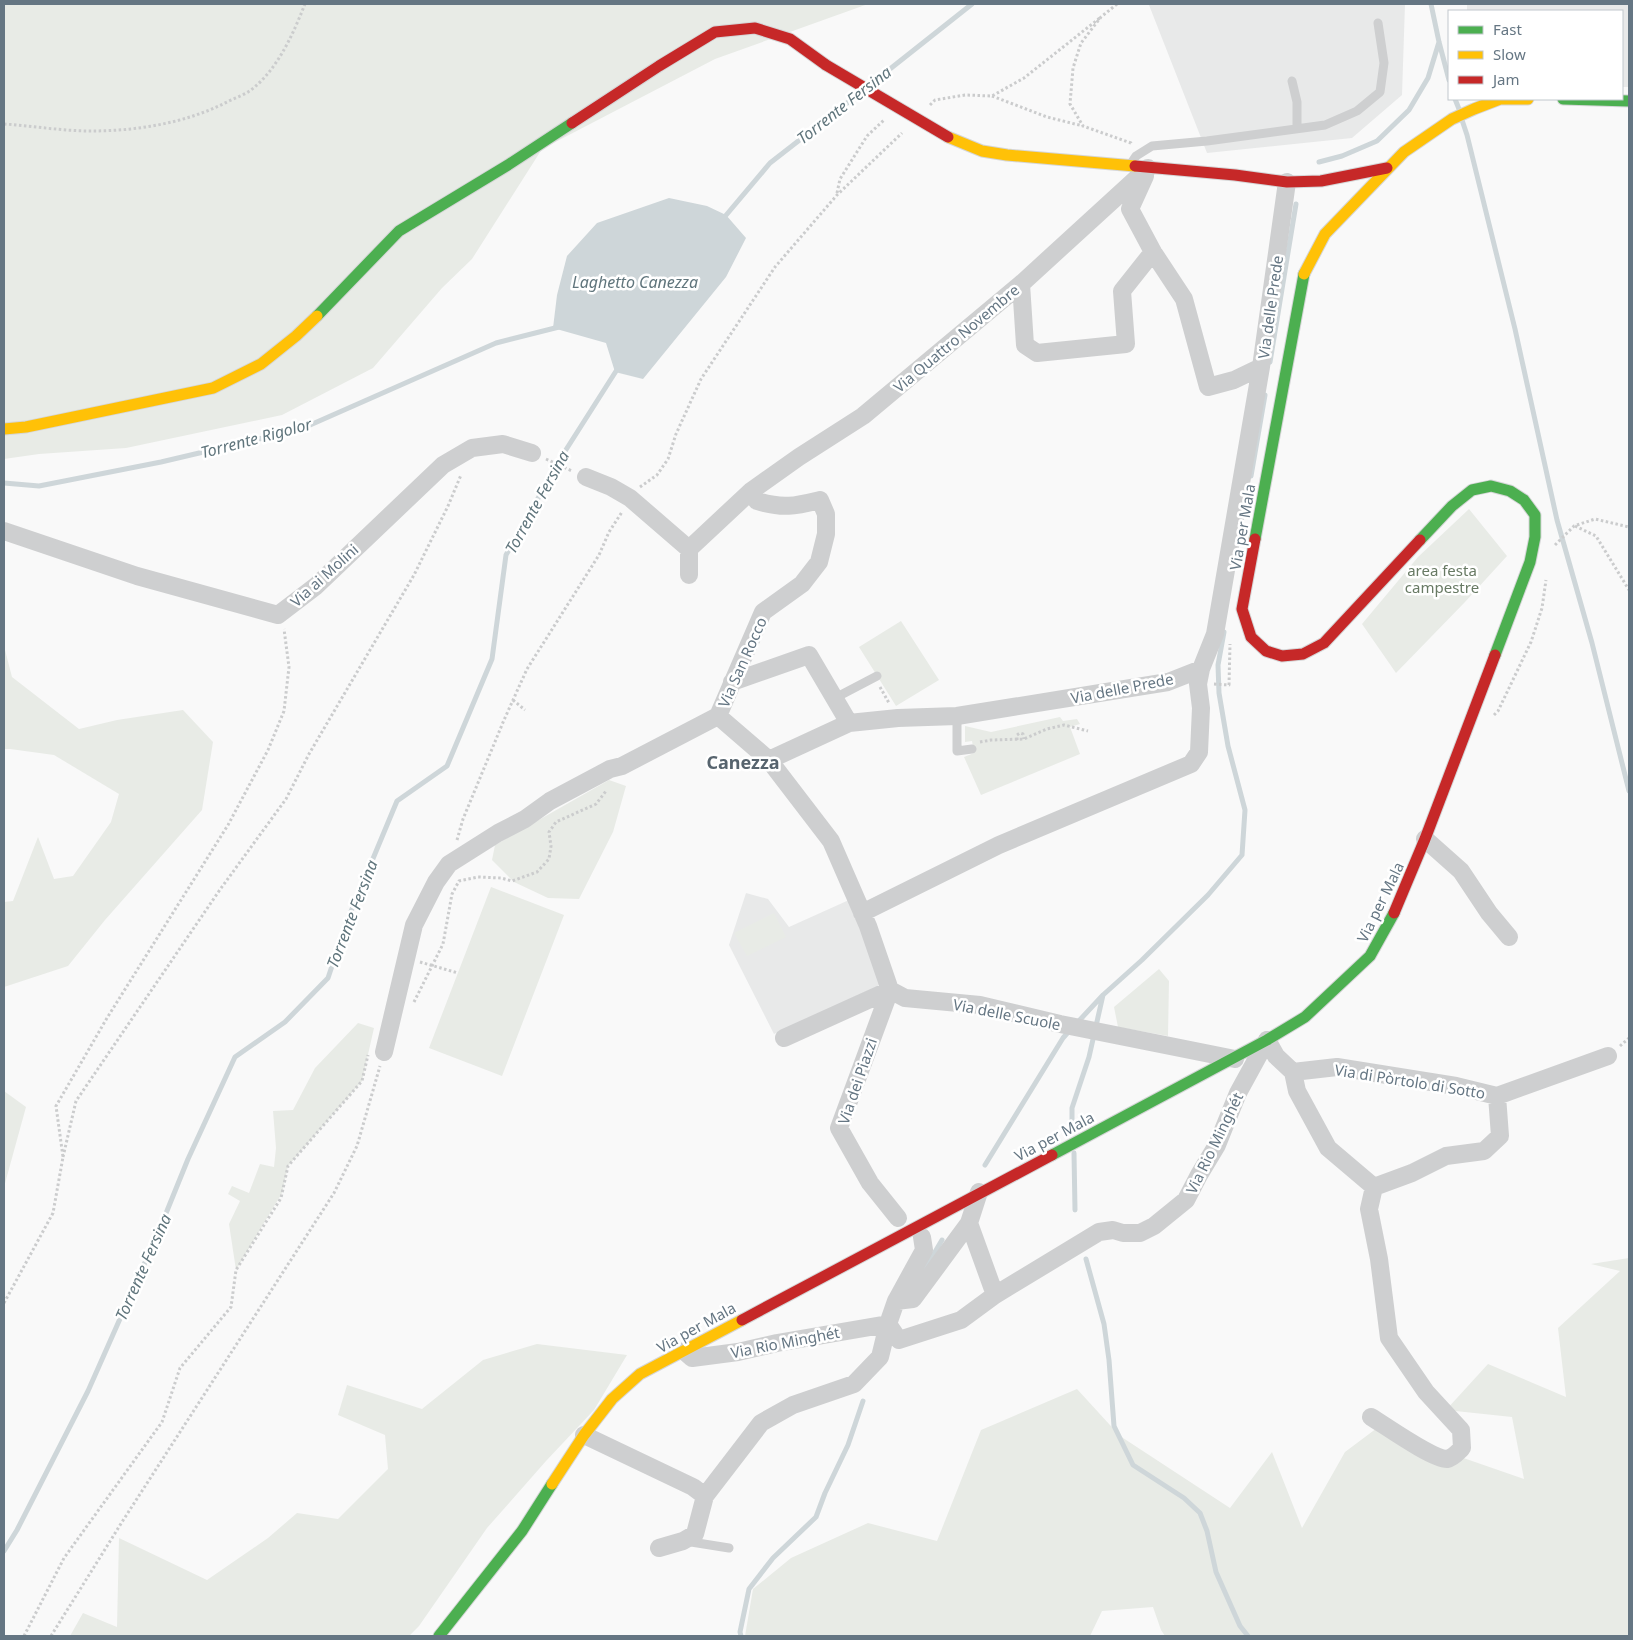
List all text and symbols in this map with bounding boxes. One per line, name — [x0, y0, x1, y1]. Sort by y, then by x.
legend — [1448, 10, 1623, 100]
text: Fast — [1493, 19, 1522, 39]
text: Slow — [1493, 44, 1526, 64]
water label: Torrente Fersina — [792, 61, 896, 149]
text: Jam — [1491, 69, 1520, 89]
street label: Via delle Prede — [1253, 254, 1287, 360]
water label: Laghetto Canezza — [572, 271, 698, 293]
street label: Via Quattro Novembre — [889, 280, 1023, 396]
water label: Torrente Rigolor — [198, 412, 315, 463]
water label: Torrente Fersina — [500, 447, 574, 557]
street label: Via per Mala — [1225, 482, 1259, 572]
street label: Via ai Molini — [286, 539, 362, 611]
park label: area festa campestre — [1405, 560, 1479, 597]
street label: Via San Rocco — [713, 614, 771, 710]
street label: Via delle Prede — [1069, 668, 1175, 708]
district label: Canezza — [706, 750, 780, 774]
water label: Torrente Fersina — [321, 857, 383, 971]
street label: Via per Mala — [1352, 858, 1408, 946]
street label: Via delle Scuole — [952, 994, 1062, 1034]
street label: Via dei Piazzi — [833, 1035, 881, 1127]
street label: Via di Pòrtolo di Sotto — [1333, 1059, 1487, 1103]
street label: Via Rio Minghét — [1181, 1088, 1247, 1197]
street label: Via per Mala — [1011, 1107, 1097, 1165]
water label: Torrente Fersina — [110, 1210, 176, 1324]
street label: Via per Mala — [653, 1297, 739, 1357]
street label: Via Rio Minghét — [729, 1322, 842, 1362]

